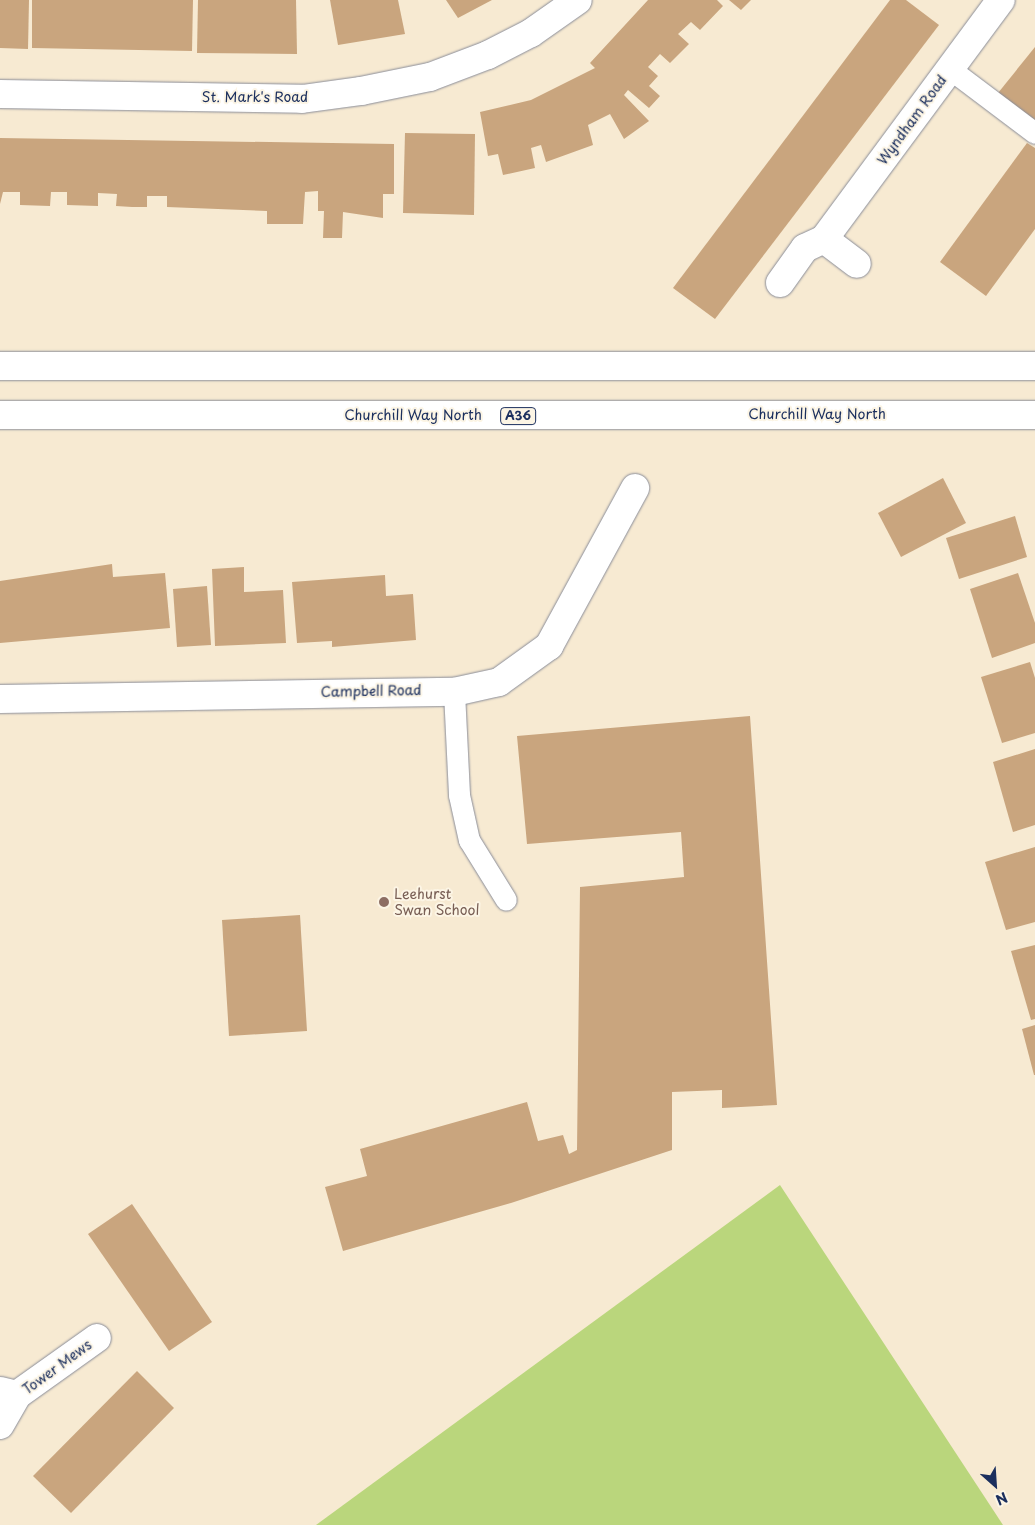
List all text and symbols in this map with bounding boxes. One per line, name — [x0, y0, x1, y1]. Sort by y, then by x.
street label: Wyndham Road — [874, 72, 950, 168]
street label: St. Mark's Road — [202, 89, 308, 105]
road number: A36 — [499, 406, 537, 426]
street label: Churchill Way North — [748, 406, 886, 422]
street label: Churchill Way North — [344, 407, 482, 423]
street label: Campbell Road — [320, 682, 422, 700]
place label: Leehurst Swan School — [394, 886, 479, 919]
marker: Leehurst Swan School — [378, 896, 390, 908]
street label: Tower Mews — [19, 1336, 95, 1398]
north arrow — [970, 1460, 1020, 1510]
text: N — [992, 1487, 1011, 1511]

